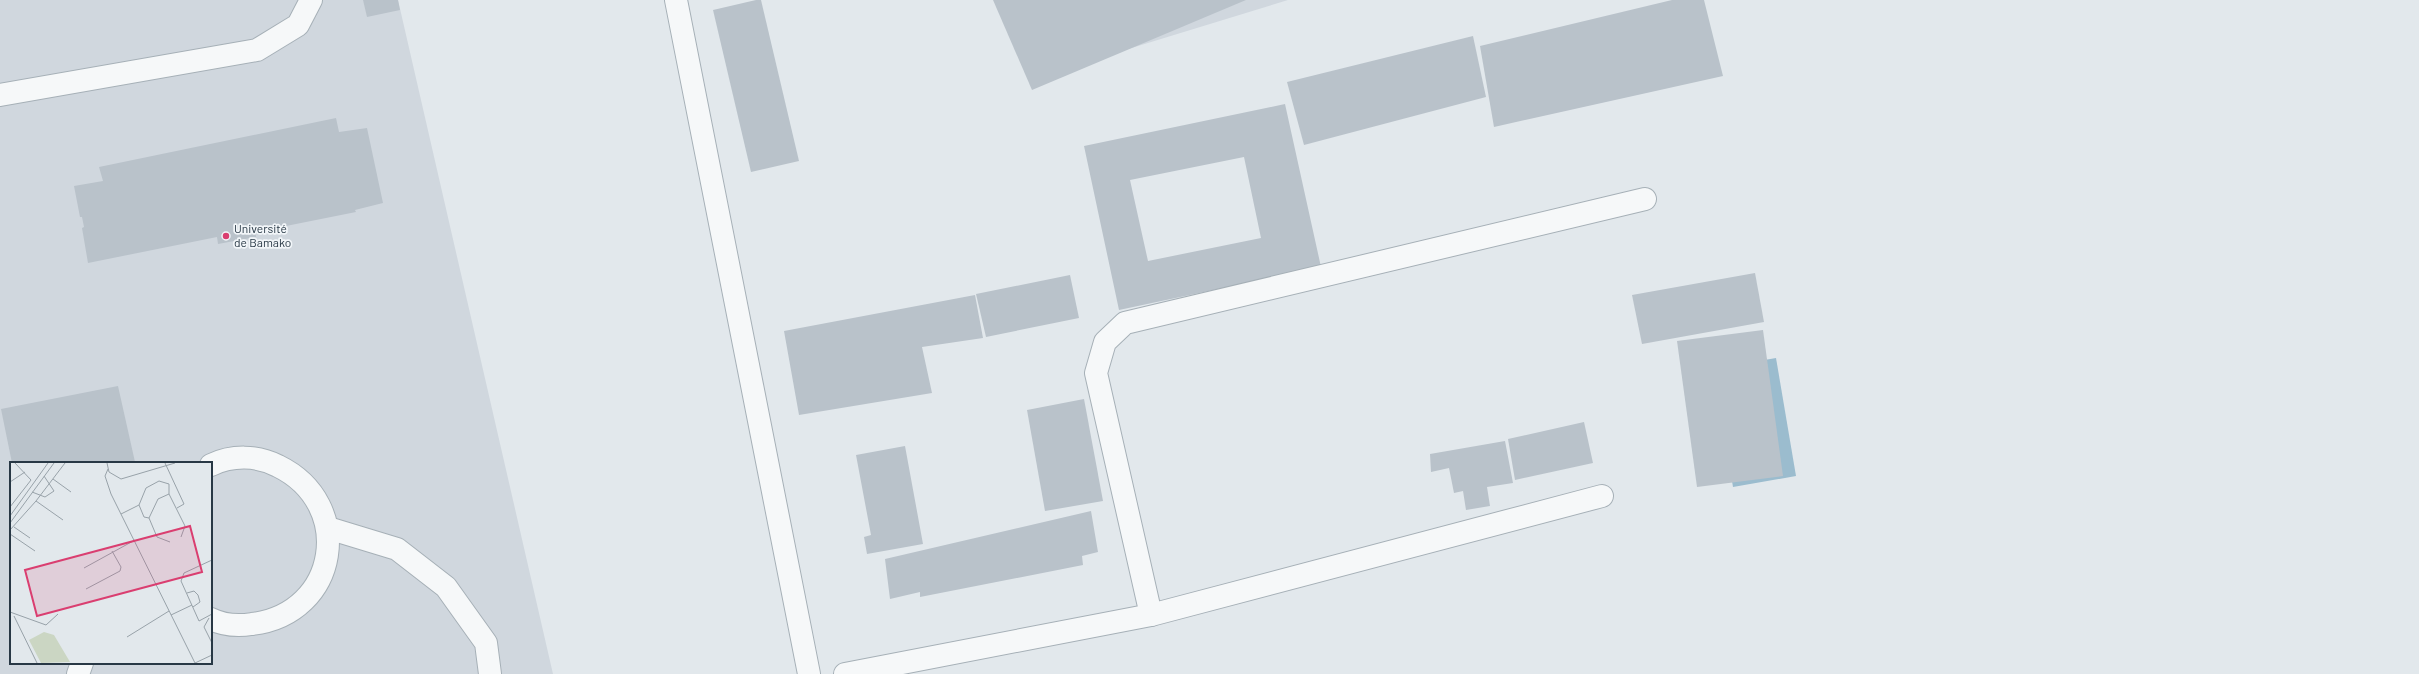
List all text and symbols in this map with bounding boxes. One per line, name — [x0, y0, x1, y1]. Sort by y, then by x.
place label: Université de Bamako — [234, 221, 291, 249]
marker: Université de Bamako — [221, 231, 231, 241]
inset map — [10, 462, 212, 664]

